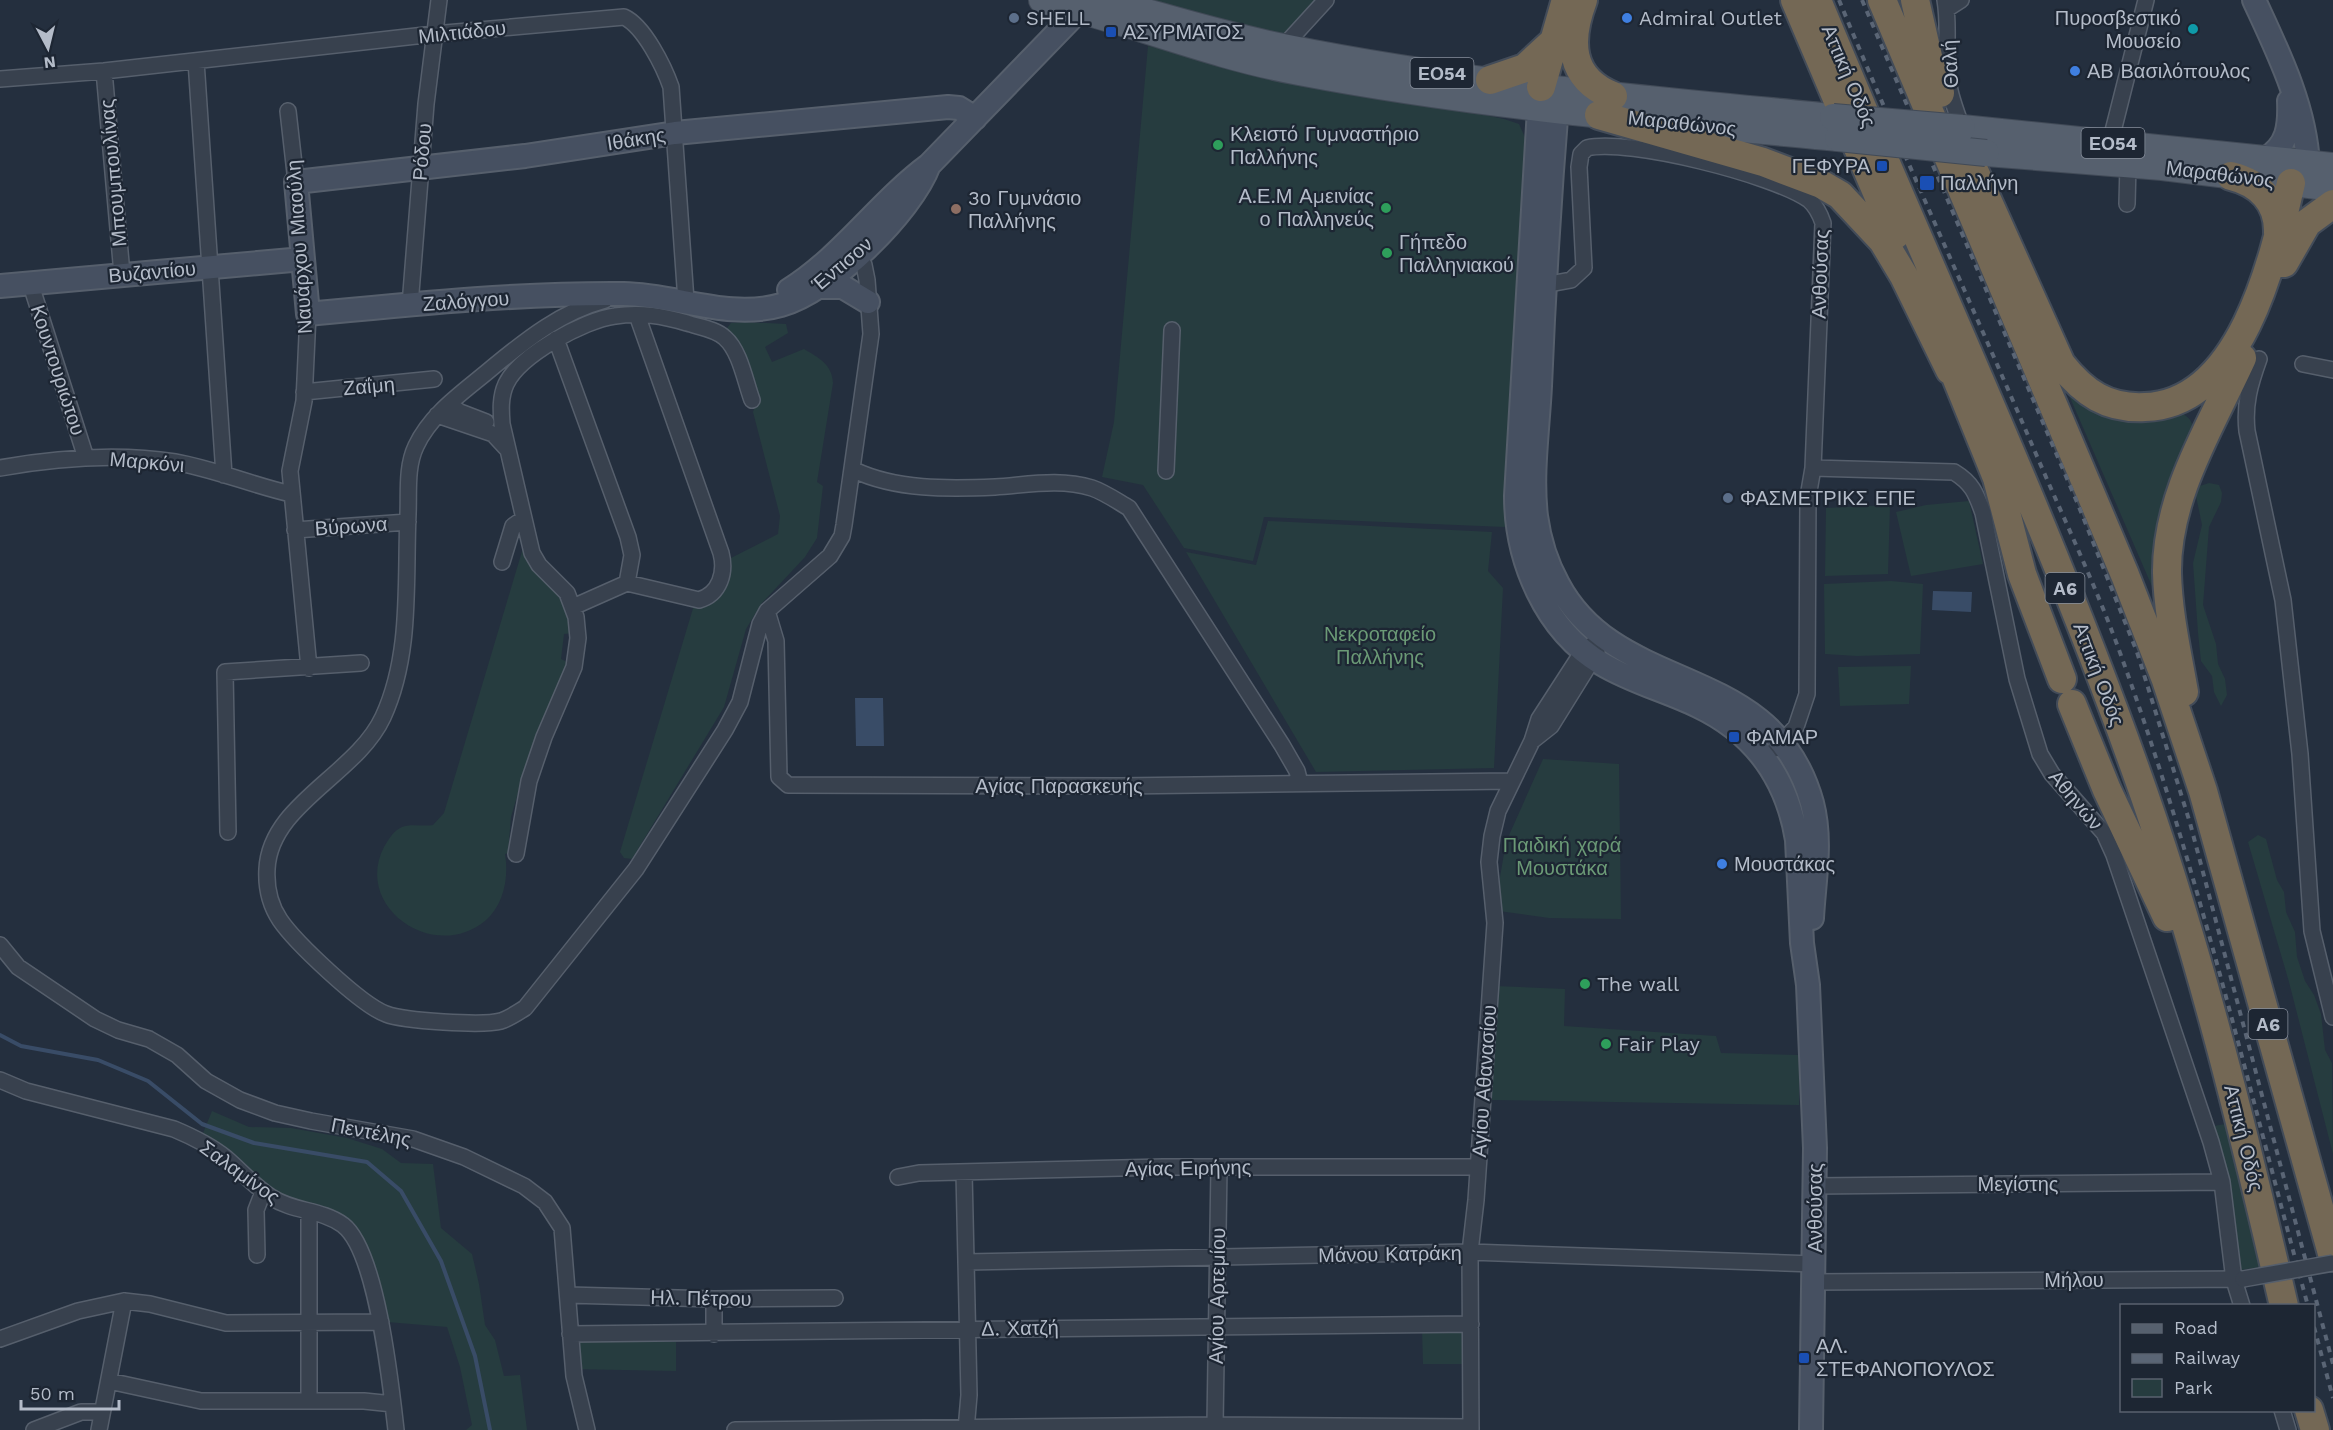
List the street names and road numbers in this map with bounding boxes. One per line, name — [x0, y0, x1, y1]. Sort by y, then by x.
street label: Μιλτιάδου — [417, 15, 507, 49]
street label: Αττική Οδός — [1817, 21, 1881, 131]
street label: Θαλή — [1937, 39, 1963, 89]
road number: ΕΟ54 — [1410, 58, 1474, 88]
street label: Μπουμπουλίνας — [95, 98, 131, 248]
street label: Μαραθώνος — [1627, 105, 1738, 141]
street label: Ρόδου — [408, 122, 436, 182]
street label: Ιθάκης — [605, 122, 667, 155]
road number: ΕΟ54 — [2082, 128, 2144, 158]
street label: Μαραθώνος — [2165, 155, 2276, 193]
street label: Ναυάρχου Μιαούλη — [281, 159, 317, 335]
street label: Ανθούσας — [1806, 228, 1834, 319]
street label: Έντισον — [806, 232, 877, 297]
street label: Βυζαντίου — [107, 256, 197, 288]
street label: Ζαλόγγου — [422, 286, 510, 316]
street label: Κουντουριώτου — [26, 302, 90, 438]
street label: Ζαΐμη — [342, 372, 396, 400]
street label: Μαρκόνι — [109, 447, 185, 477]
street label: Βύρωνα — [314, 511, 388, 541]
road number: Α6 — [2046, 573, 2084, 603]
street label: Αττική Οδός — [2068, 619, 2130, 730]
street label: Αθηνών — [2044, 765, 2108, 835]
street label: Αγίας Παρασκευής — [975, 774, 1143, 798]
street label: Αγίου Αθανασίου — [1467, 1004, 1501, 1158]
road number: Α6 — [2248, 1009, 2288, 1039]
street label: Αττική Οδός — [2219, 1082, 2269, 1194]
street label: Πεντέλης — [329, 1112, 413, 1152]
street label: Σαλαμίνος — [195, 1135, 285, 1209]
street label: Αγίας Ειρήνης — [1125, 1155, 1252, 1181]
street label: Ανθούσας — [1803, 1163, 1827, 1253]
street label: Μεγίστης — [1977, 1172, 2059, 1196]
street label: Αγίου Αρτεμίου — [1204, 1228, 1230, 1364]
street label: Μάνου Κατράκη — [1318, 1241, 1462, 1267]
street label: Μήλου — [2044, 1268, 2104, 1292]
street label: Ηλ. Πέτρου — [650, 1285, 752, 1311]
street label: Δ. Χατζή — [981, 1315, 1059, 1341]

